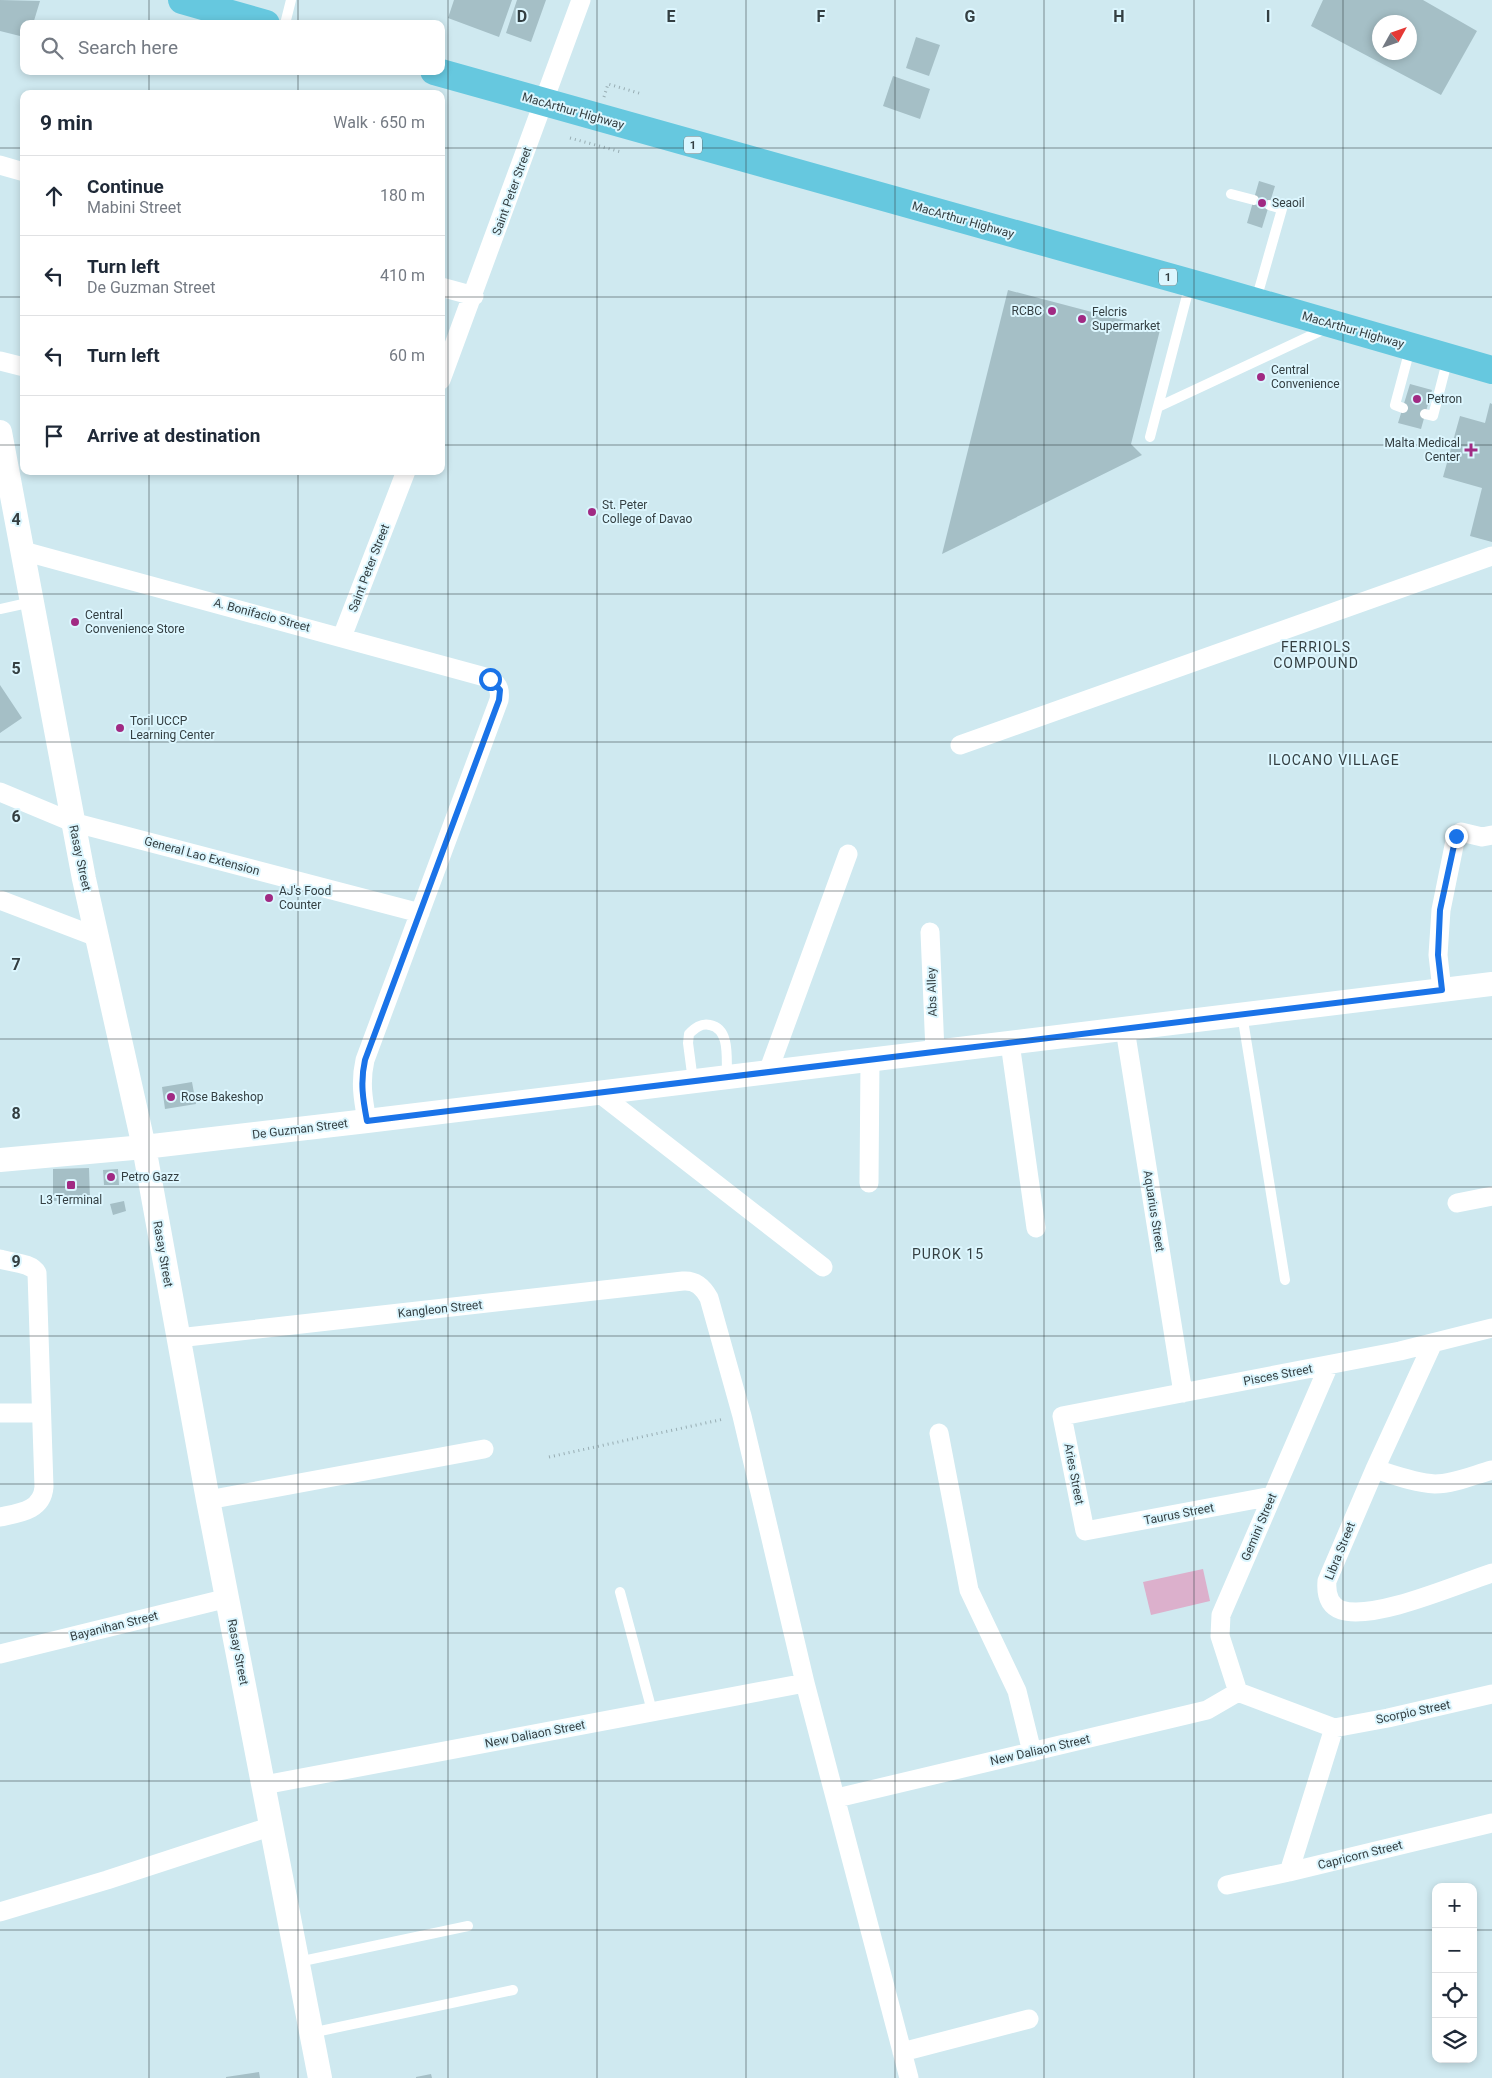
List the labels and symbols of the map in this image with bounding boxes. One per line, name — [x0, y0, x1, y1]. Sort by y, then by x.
text: D — [517, 7, 527, 26]
text: E — [667, 7, 676, 26]
text: F — [817, 7, 826, 26]
text: G — [965, 7, 976, 26]
text: H — [1113, 7, 1125, 26]
text: I — [1266, 7, 1270, 26]
north arrow — [1372, 15, 1417, 60]
street label: MacArthur Highway — [520, 90, 626, 132]
road number: 1 — [684, 136, 702, 154]
street label: Saint Peter Street — [490, 145, 534, 237]
place label: Seaoil — [1272, 196, 1305, 210]
marker: Seaoil — [1256, 197, 1268, 209]
street label: MacArthur Highway — [910, 199, 1016, 241]
road number: 1 — [1159, 268, 1177, 286]
place label: RCBC — [1012, 304, 1042, 318]
marker: RCBC — [1046, 305, 1058, 317]
place label: Felcris Supermarket — [1092, 305, 1160, 333]
street label: MacArthur Highway — [1300, 309, 1406, 351]
marker: Felcris Supermarket — [1076, 313, 1088, 325]
place label: Central Convenience — [1271, 363, 1340, 391]
marker: Central Convenience — [1255, 371, 1267, 383]
place label: Petron — [1427, 392, 1462, 406]
marker: Petron — [1411, 393, 1423, 405]
place label: Malta Medical Center — [1384, 436, 1460, 464]
marker: Malta Medical Center — [1464, 443, 1478, 457]
place label: St. Peter College of Davao — [602, 498, 692, 526]
marker: St. Peter College of Davao — [586, 506, 598, 518]
text: 4 — [11, 510, 21, 529]
street label: Saint Peter Street — [346, 522, 392, 614]
street label: A. Bonifacio Street — [212, 595, 312, 635]
place label: Central Convenience Store — [85, 608, 185, 636]
marker: Central Convenience Store — [69, 616, 81, 628]
district label: FERRIOLS COMPOUND — [1273, 639, 1359, 671]
text: 5 — [11, 659, 21, 678]
route start — [479, 668, 502, 691]
place label: Toril UCCP Learning Center — [130, 714, 214, 742]
marker: Toril UCCP Learning Center — [114, 722, 126, 734]
district label: ILOCANO VILLAGE — [1268, 752, 1400, 768]
text: 6 — [11, 807, 21, 826]
street label: Rasay Street — [66, 824, 94, 892]
route end — [1445, 825, 1468, 848]
street label: General Lao Extension — [143, 834, 261, 878]
place label: AJ's Food Counter — [279, 884, 331, 912]
marker: AJ's Food Counter — [263, 892, 275, 904]
text: 7 — [11, 955, 21, 974]
street label: Abs Alley — [924, 967, 940, 1017]
place label: Rose Bakeshop — [181, 1090, 264, 1104]
marker: Rose Bakeshop — [165, 1091, 177, 1103]
text: 8 — [11, 1104, 21, 1123]
street label: De Guzman Street — [251, 1116, 349, 1142]
street label: Aquarius Street — [1141, 1169, 1167, 1253]
place label: Petro Gazz — [121, 1170, 179, 1184]
marker: Petro Gazz — [105, 1171, 117, 1183]
marker: L3 Terminal — [65, 1179, 77, 1191]
place label: L3 Terminal — [40, 1193, 102, 1207]
street label: Rasay Street — [150, 1220, 176, 1288]
district label: PUROK 15 — [912, 1246, 984, 1262]
text: 9 — [11, 1252, 21, 1271]
street label: Kangleon Street — [397, 1298, 483, 1320]
street label: Pisces Street — [1242, 1361, 1314, 1389]
street label: Aries Street — [1061, 1442, 1087, 1506]
street label: Gemini Street — [1238, 1491, 1280, 1563]
street label: Taurus Street — [1143, 1500, 1215, 1528]
street label: Libra Street — [1322, 1520, 1358, 1582]
street label: Bayanihan Street — [69, 1608, 159, 1644]
street label: Rasay Street — [225, 1618, 251, 1686]
street label: Scorpio Street — [1375, 1697, 1451, 1727]
street label: New Daliaon Street — [484, 1717, 586, 1751]
street label: New Daliaon Street — [989, 1732, 1091, 1768]
street label: Capricorn Street — [1316, 1838, 1404, 1872]

